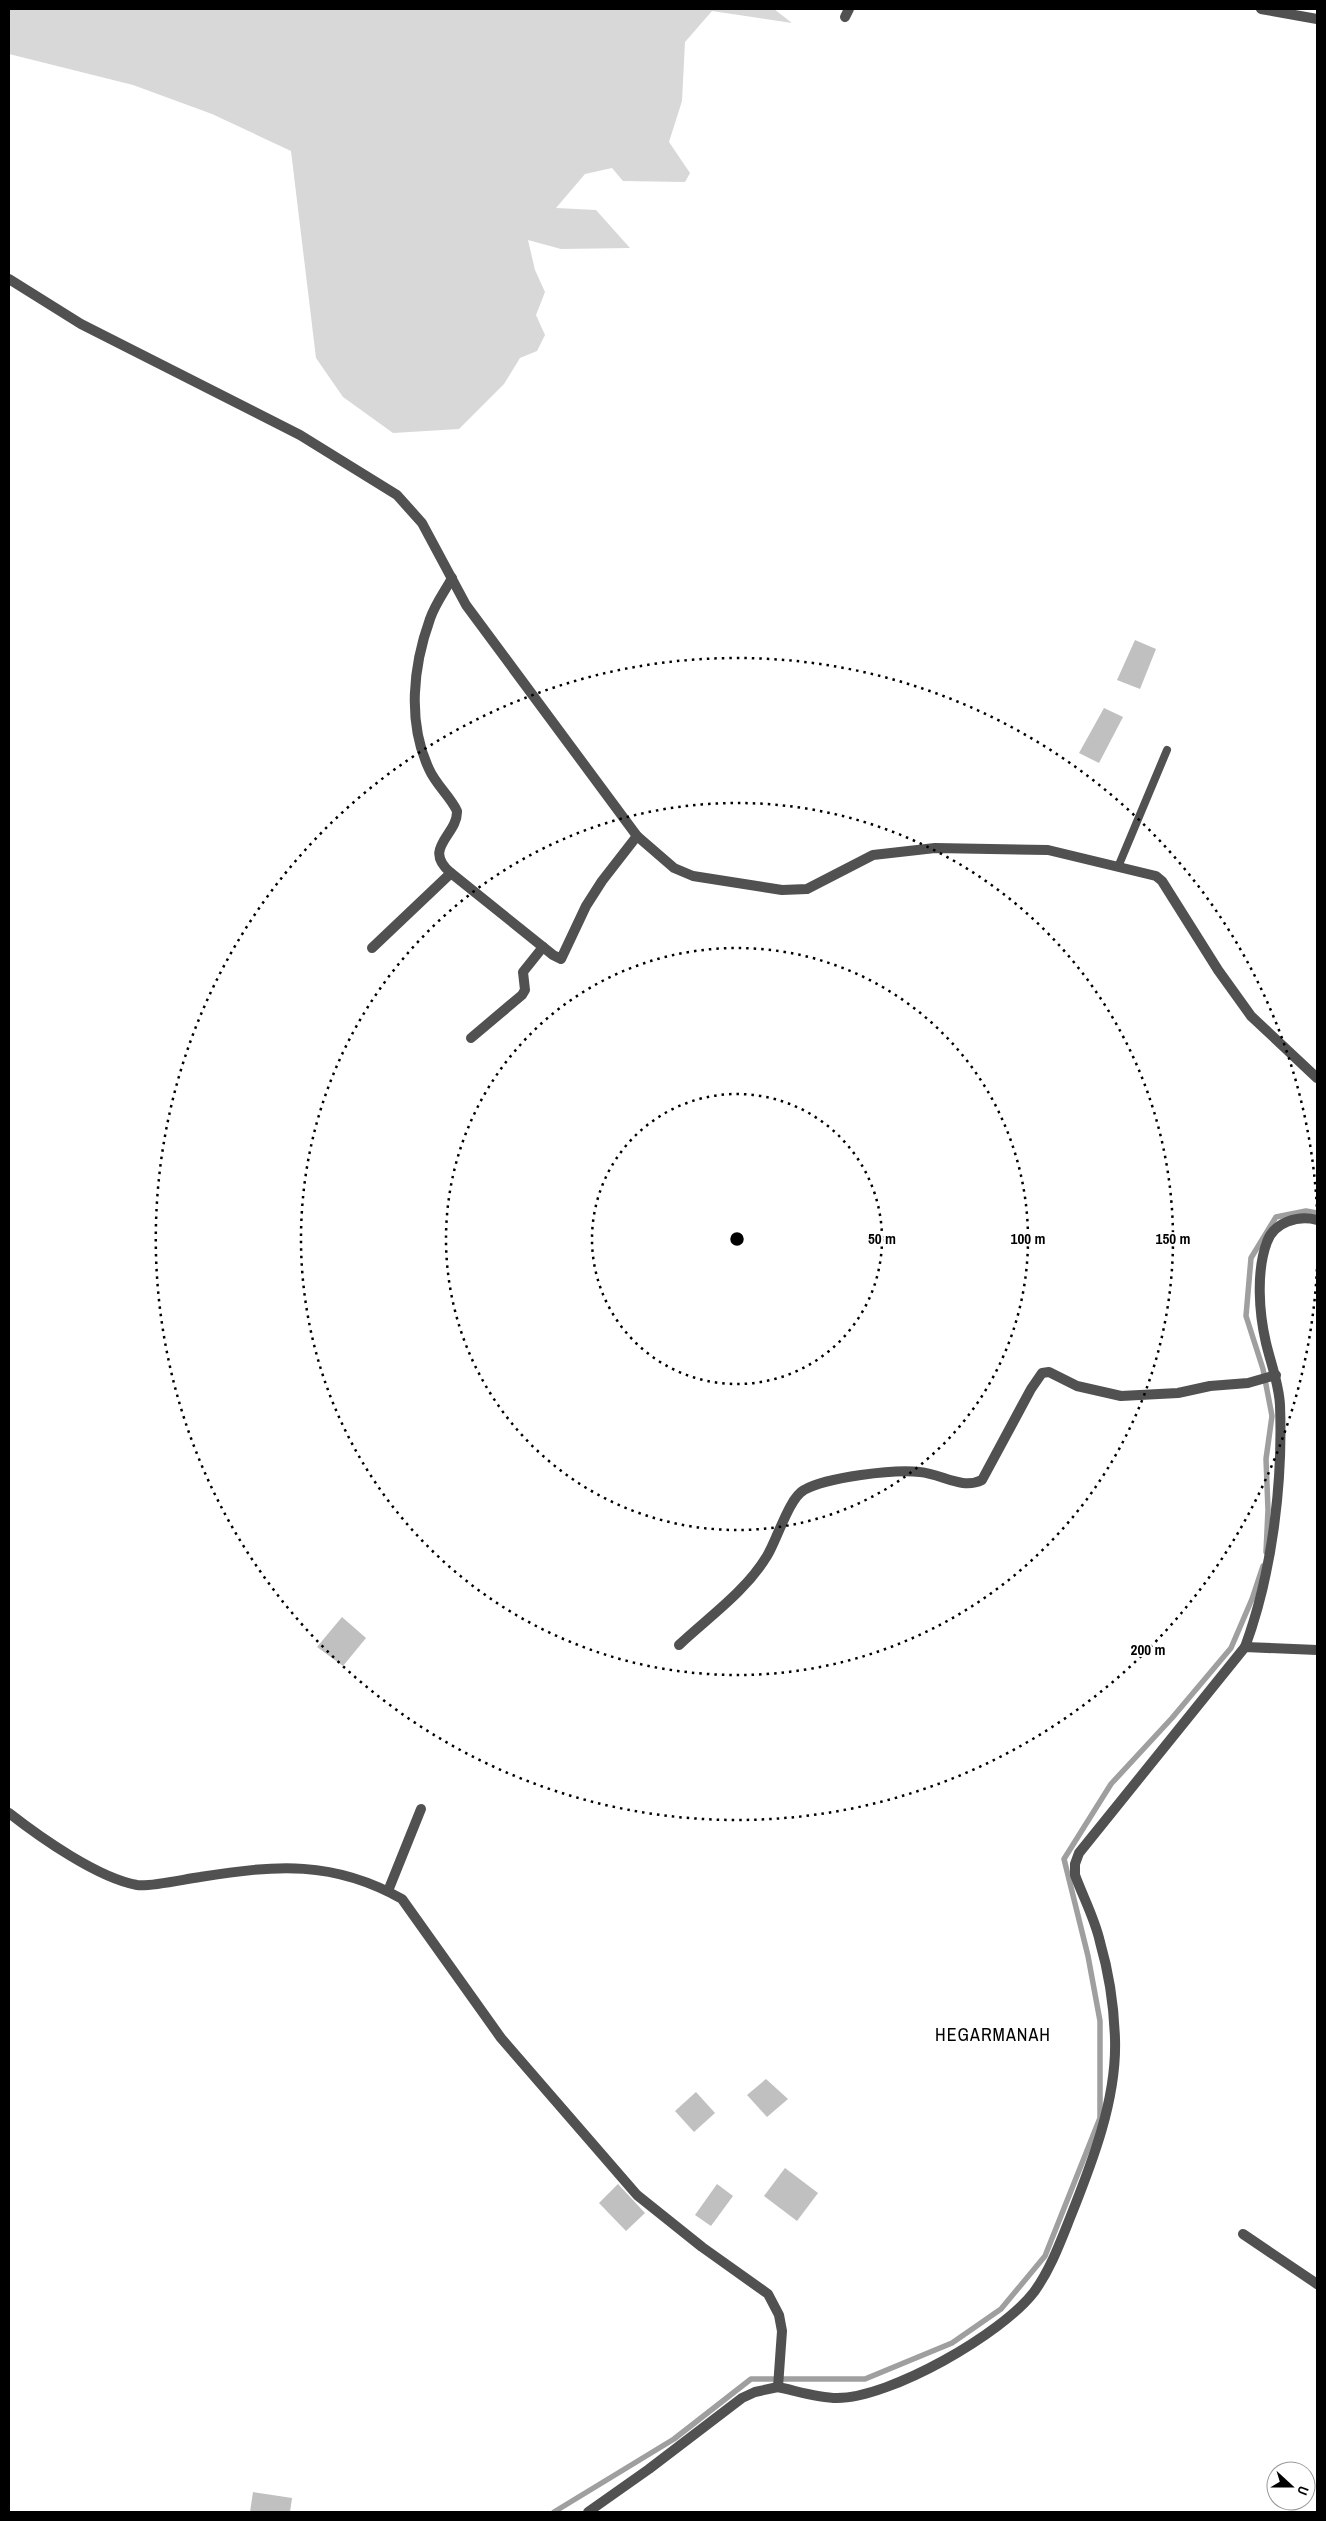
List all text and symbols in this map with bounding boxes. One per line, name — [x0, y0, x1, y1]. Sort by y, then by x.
text: 50 m — [868, 1228, 896, 1249]
text: 100 m — [1011, 1228, 1045, 1249]
text: 150 m — [1156, 1228, 1190, 1249]
centre of rings — [728, 1230, 746, 1248]
text: 200 m — [1131, 1639, 1165, 1660]
district label: HEGARMANAH — [935, 2022, 1051, 2047]
north arrow — [1266, 2461, 1316, 2511]
text: U — [1293, 2484, 1313, 2498]

